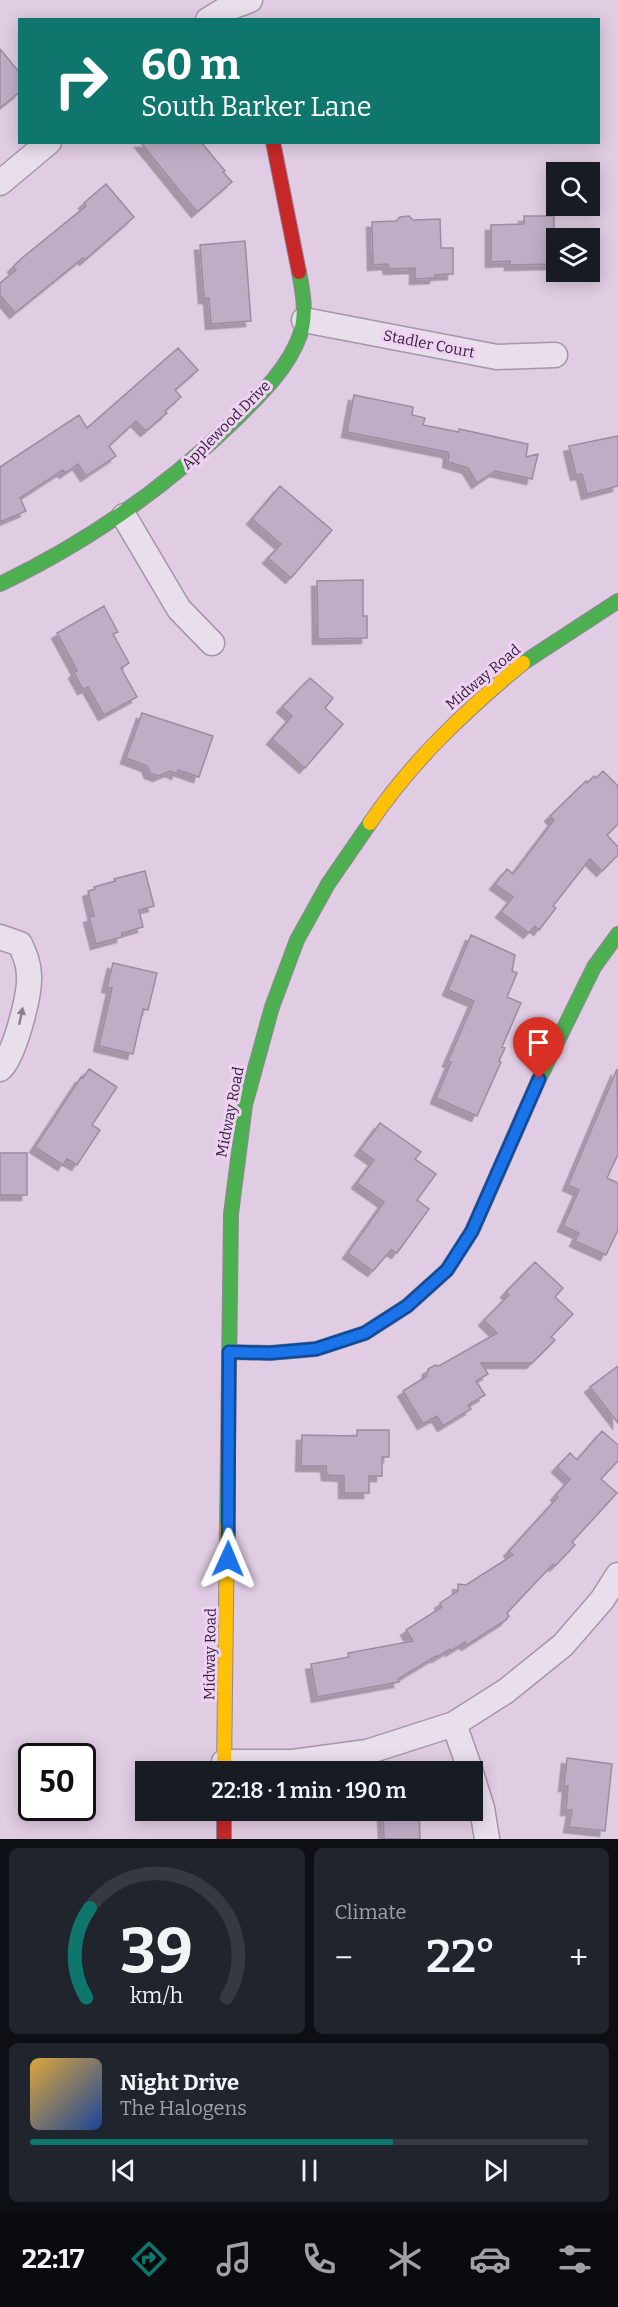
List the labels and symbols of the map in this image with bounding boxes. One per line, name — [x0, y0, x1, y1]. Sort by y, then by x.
street label: Stadler Court — [382, 326, 477, 362]
street label: Applewood Drive — [178, 377, 274, 473]
street label: Midway Road — [442, 640, 524, 714]
one-way arrow — [17, 1007, 26, 1026]
pin — [513, 1017, 564, 1079]
street label: Midway Road — [212, 1065, 248, 1159]
position arrow — [196, 1527, 260, 1591]
street label: Midway Road — [200, 1608, 220, 1700]
speed limit sign: 50 — [18, 1743, 96, 1821]

